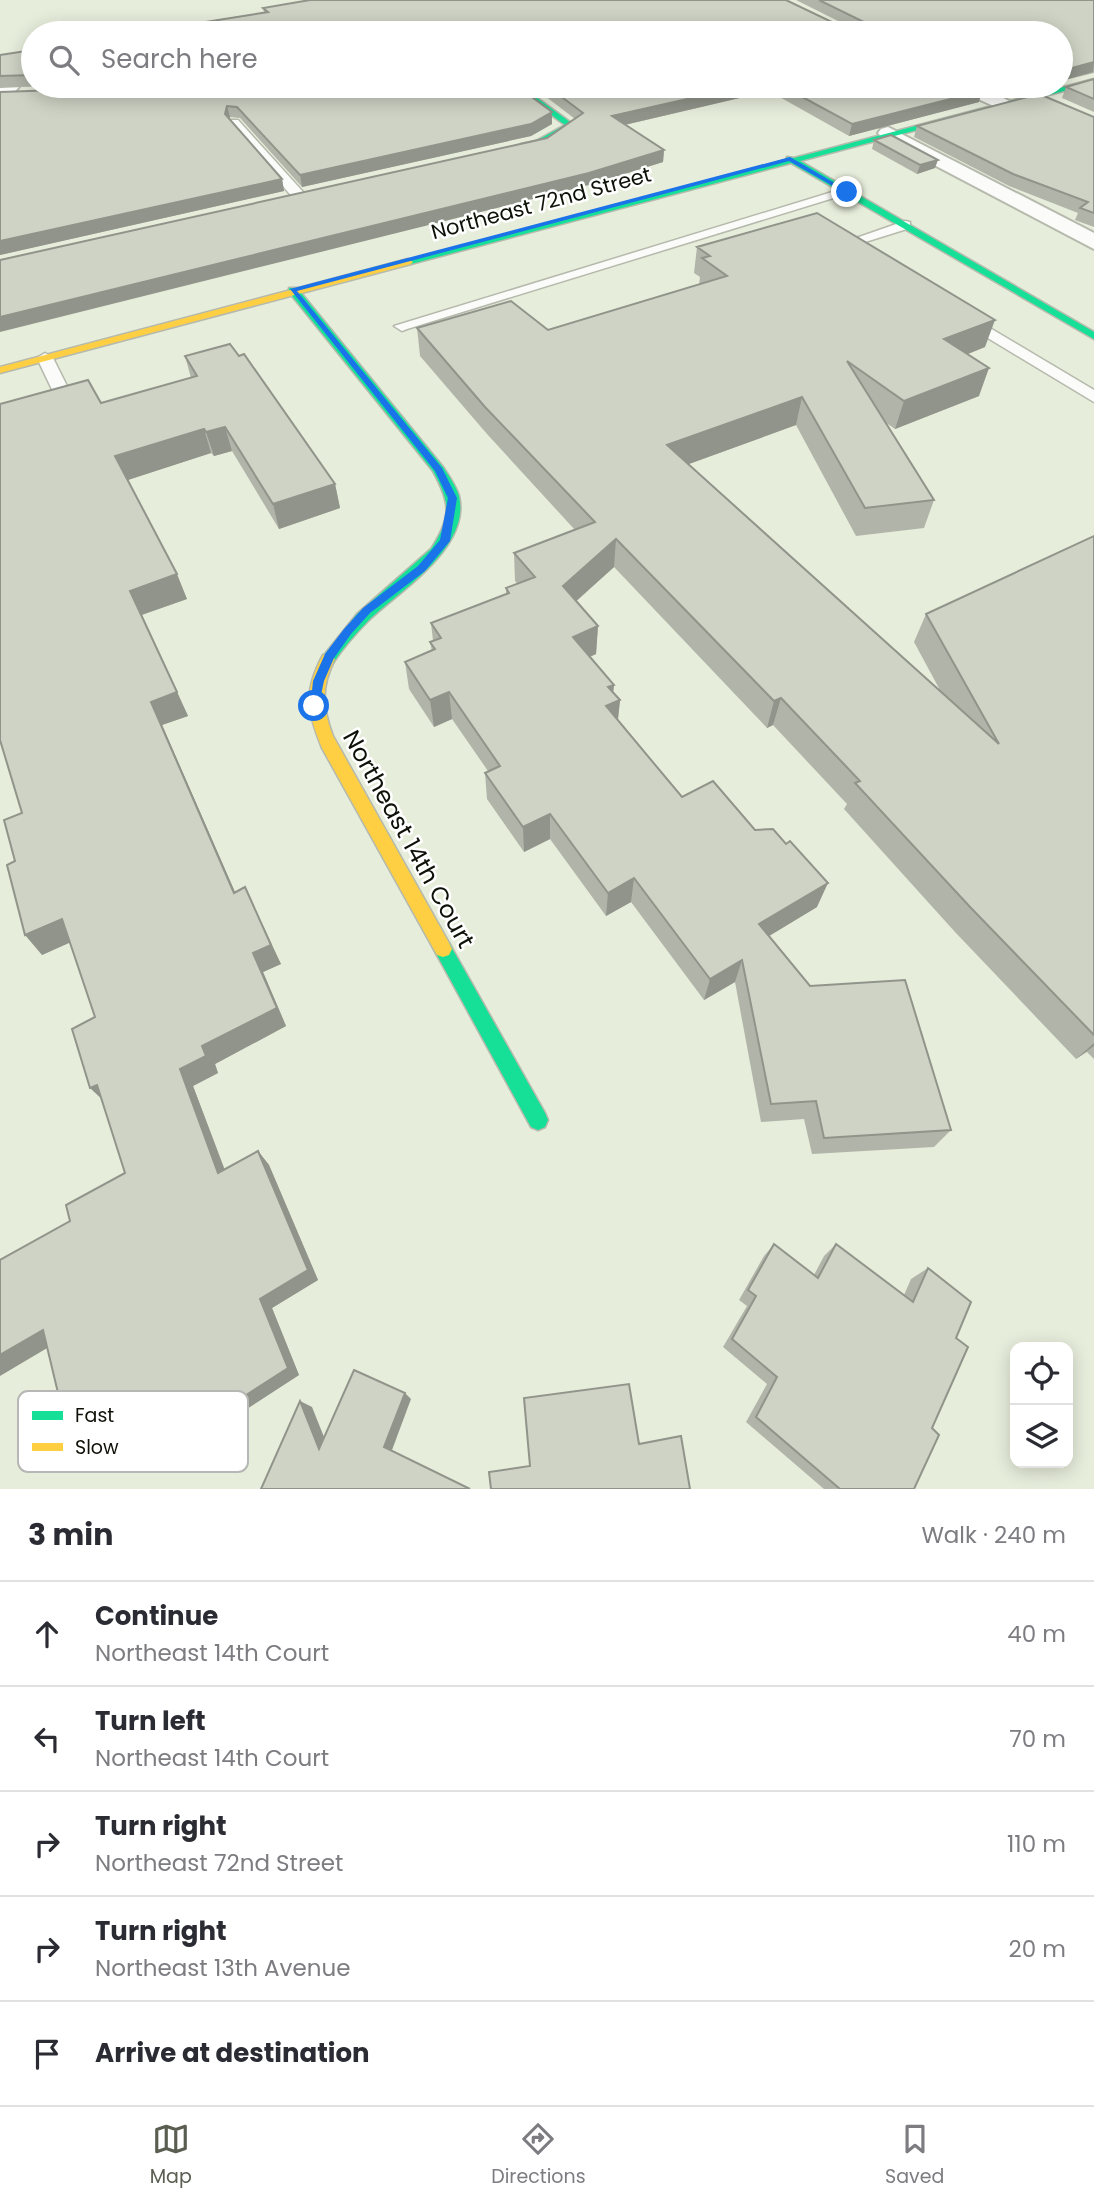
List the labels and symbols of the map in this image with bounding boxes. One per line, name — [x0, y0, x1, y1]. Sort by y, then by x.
street label: Northeast 72nd Street — [428, 160, 654, 246]
route end — [831, 176, 862, 207]
route start — [298, 690, 329, 721]
street label: Northeast 14th Court — [335, 724, 483, 954]
legend — [18, 1391, 248, 1472]
text: Fast — [75, 1402, 114, 1429]
text: Slow — [75, 1434, 119, 1461]

